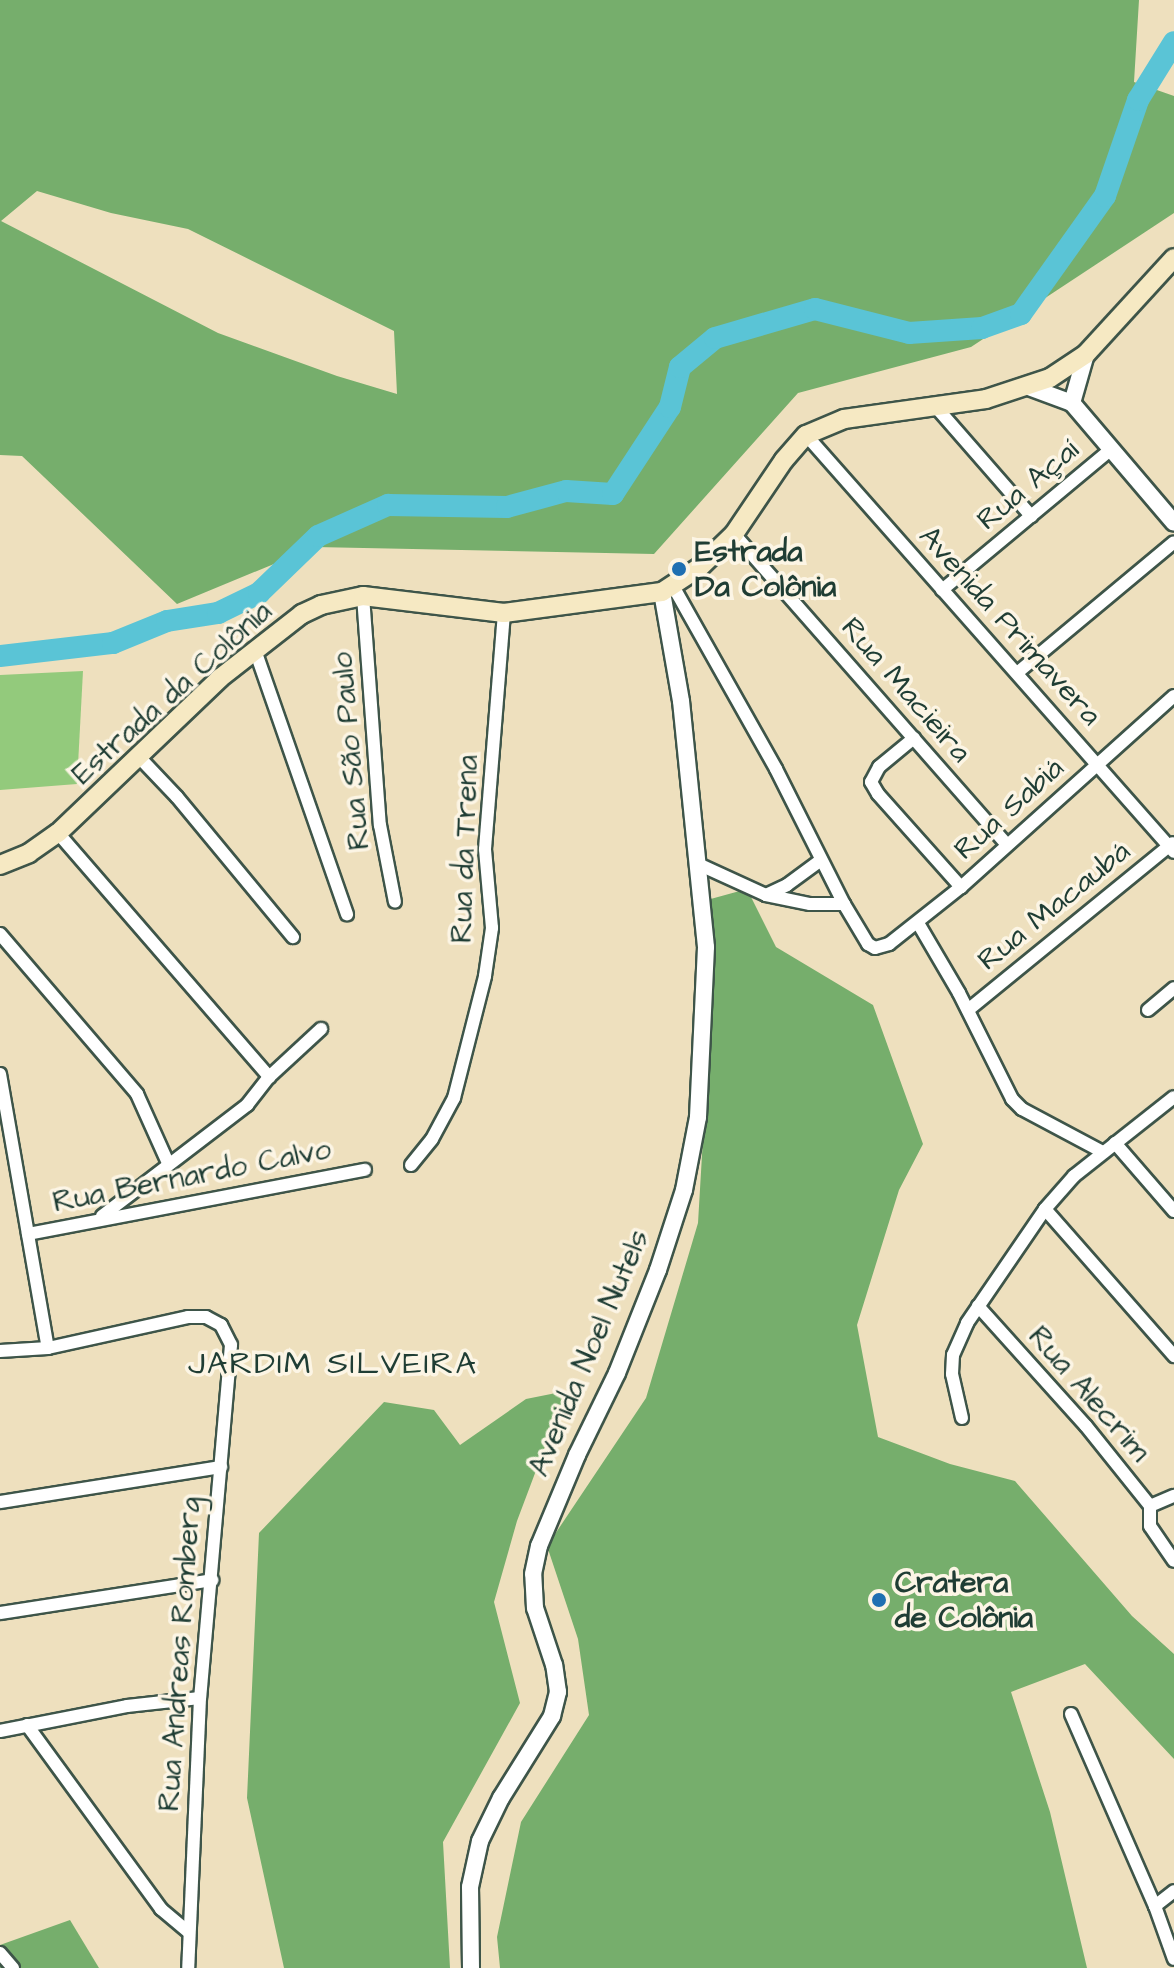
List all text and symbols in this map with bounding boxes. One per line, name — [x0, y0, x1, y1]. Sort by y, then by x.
street label: Rua Açaí — [970, 432, 1086, 538]
street label: Avenida Primavera — [911, 519, 1109, 733]
place label: Estrada Da Colônia — [695, 534, 836, 604]
marker: Estrada Da Colônia — [670, 560, 688, 578]
street label: Estrada da Colônia — [65, 594, 279, 792]
street label: Rua Macieira — [833, 610, 979, 770]
street label: Rua São Paulo — [324, 651, 378, 851]
street label: Rua Sabiá — [947, 750, 1071, 868]
street label: Rua da Trena — [444, 754, 486, 944]
street label: Rua Macaubá — [971, 834, 1137, 978]
street label: Rua Bernardo Calvo — [50, 1131, 334, 1221]
street label: Avenida Noel Nutels — [521, 1224, 657, 1482]
street label: Rua Alecrim — [1020, 1319, 1158, 1469]
district label: JARDIM SILVEIRA — [188, 1345, 478, 1383]
street label: Rua Andreas Romberg — [151, 1495, 209, 1813]
place label: Cratera de Colônia — [895, 1565, 1033, 1636]
marker: Cratera de Colônia — [870, 1591, 888, 1609]

